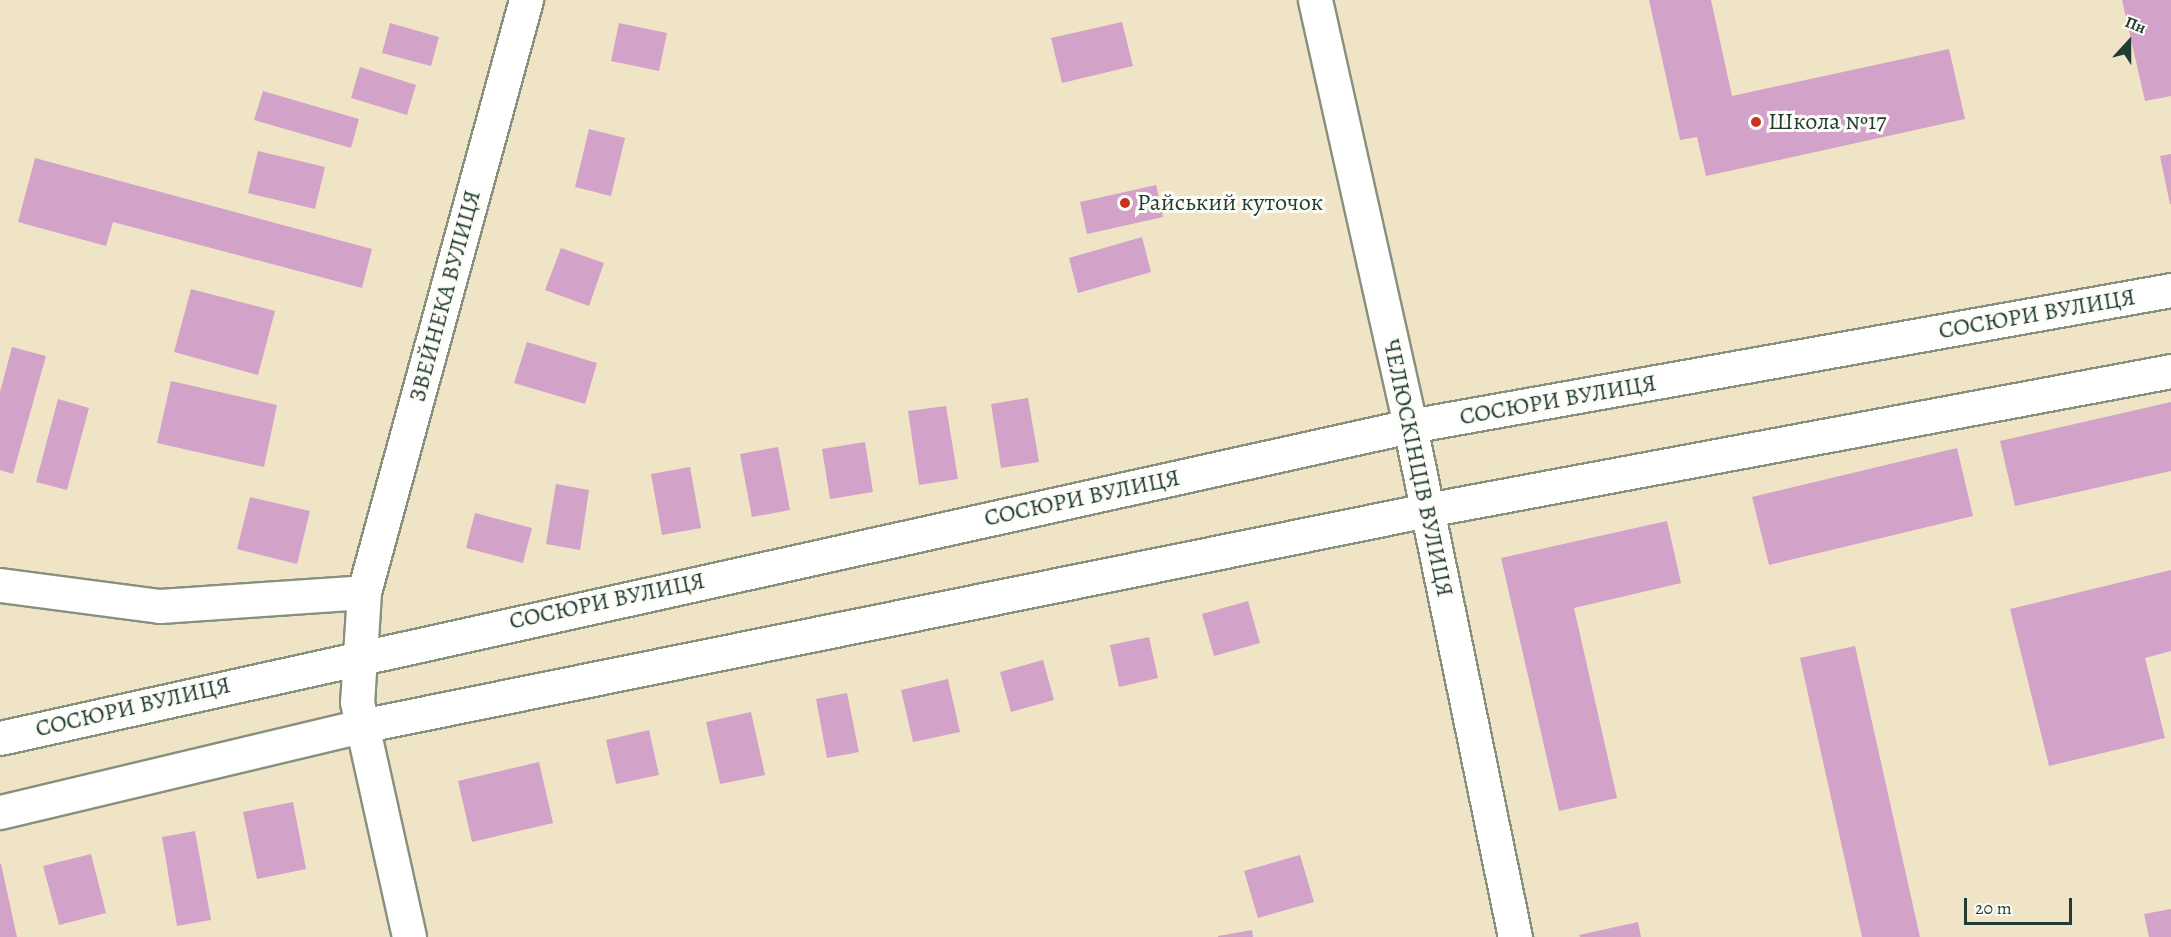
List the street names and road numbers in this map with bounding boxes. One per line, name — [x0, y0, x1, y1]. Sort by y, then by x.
street label: ЗВЕЙНЕКА ВУЛИЦЯ — [403, 187, 487, 405]
street label: СОСЮРИ ВУЛИЦЯ — [1936, 283, 2138, 345]
street label: ЧЕЛЮСКІНЦІВ ВУЛИЦЯ — [1377, 336, 1459, 600]
street label: СОСЮРИ ВУЛИЦЯ — [1457, 369, 1659, 431]
street label: СОСЮРИ ВУЛИЦЯ — [982, 463, 1182, 533]
street label: СОСЮРИ ВУЛИЦЯ — [507, 566, 707, 636]
street label: СОСЮРИ ВУЛИЦЯ — [33, 671, 233, 743]

